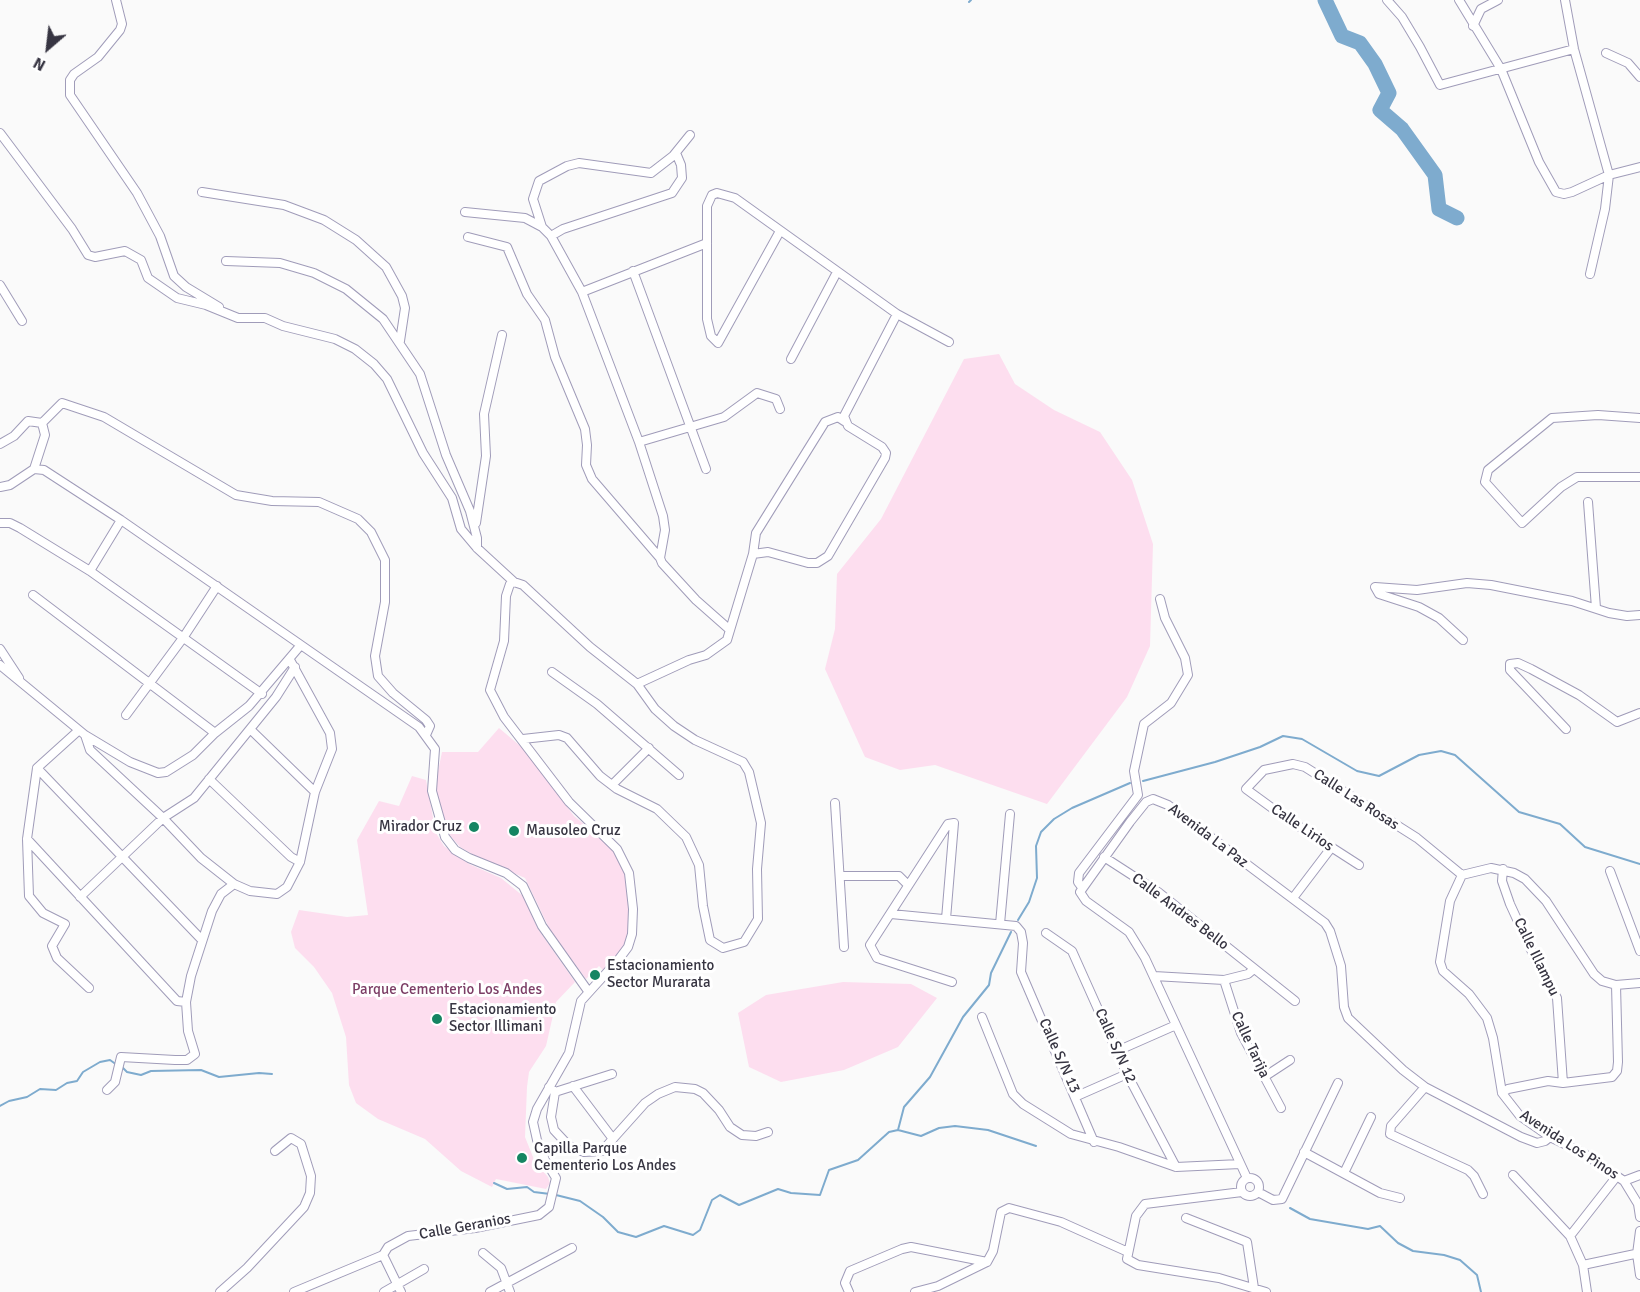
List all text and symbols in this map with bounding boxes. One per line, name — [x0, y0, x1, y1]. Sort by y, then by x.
north arrow — [18, 18, 78, 78]
text: N — [30, 52, 49, 75]
street label: Calle Las Rosas — [1310, 766, 1402, 834]
street label: Avenida La Paz — [1165, 800, 1251, 872]
street label: Calle Lirios — [1267, 800, 1337, 856]
place label: Mirador Cruz — [379, 818, 462, 836]
marker: Mirador Cruz — [467, 820, 481, 834]
place label: Mausoleo Cruz — [526, 822, 621, 840]
marker: Mausoleo Cruz — [507, 824, 521, 838]
street label: Calle Andres Bello — [1128, 870, 1232, 954]
street label: Calle Illampu — [1509, 915, 1563, 999]
place label: Estacionamiento Sector Murarata — [607, 957, 714, 992]
marker: Estacionamiento Sector Murarata — [588, 968, 602, 982]
park label: Parque Cementerio Los Andes — [352, 981, 542, 999]
place label: Estacionamiento Sector Illimani — [449, 1001, 556, 1036]
street label: Calle S/N 12 — [1090, 1006, 1140, 1086]
street label: Calle Tarija — [1227, 1009, 1273, 1081]
marker: Estacionamiento Sector Illimani — [430, 1012, 444, 1026]
street label: Calle S/N 13 — [1034, 1016, 1084, 1096]
street label: Avenida Los Pinos — [1516, 1106, 1622, 1184]
place label: Capilla Parque Cementerio Los Andes — [534, 1140, 676, 1175]
marker: Capilla Parque Cementerio Los Andes — [515, 1151, 529, 1165]
street label: Calle Geranios — [418, 1210, 512, 1244]

